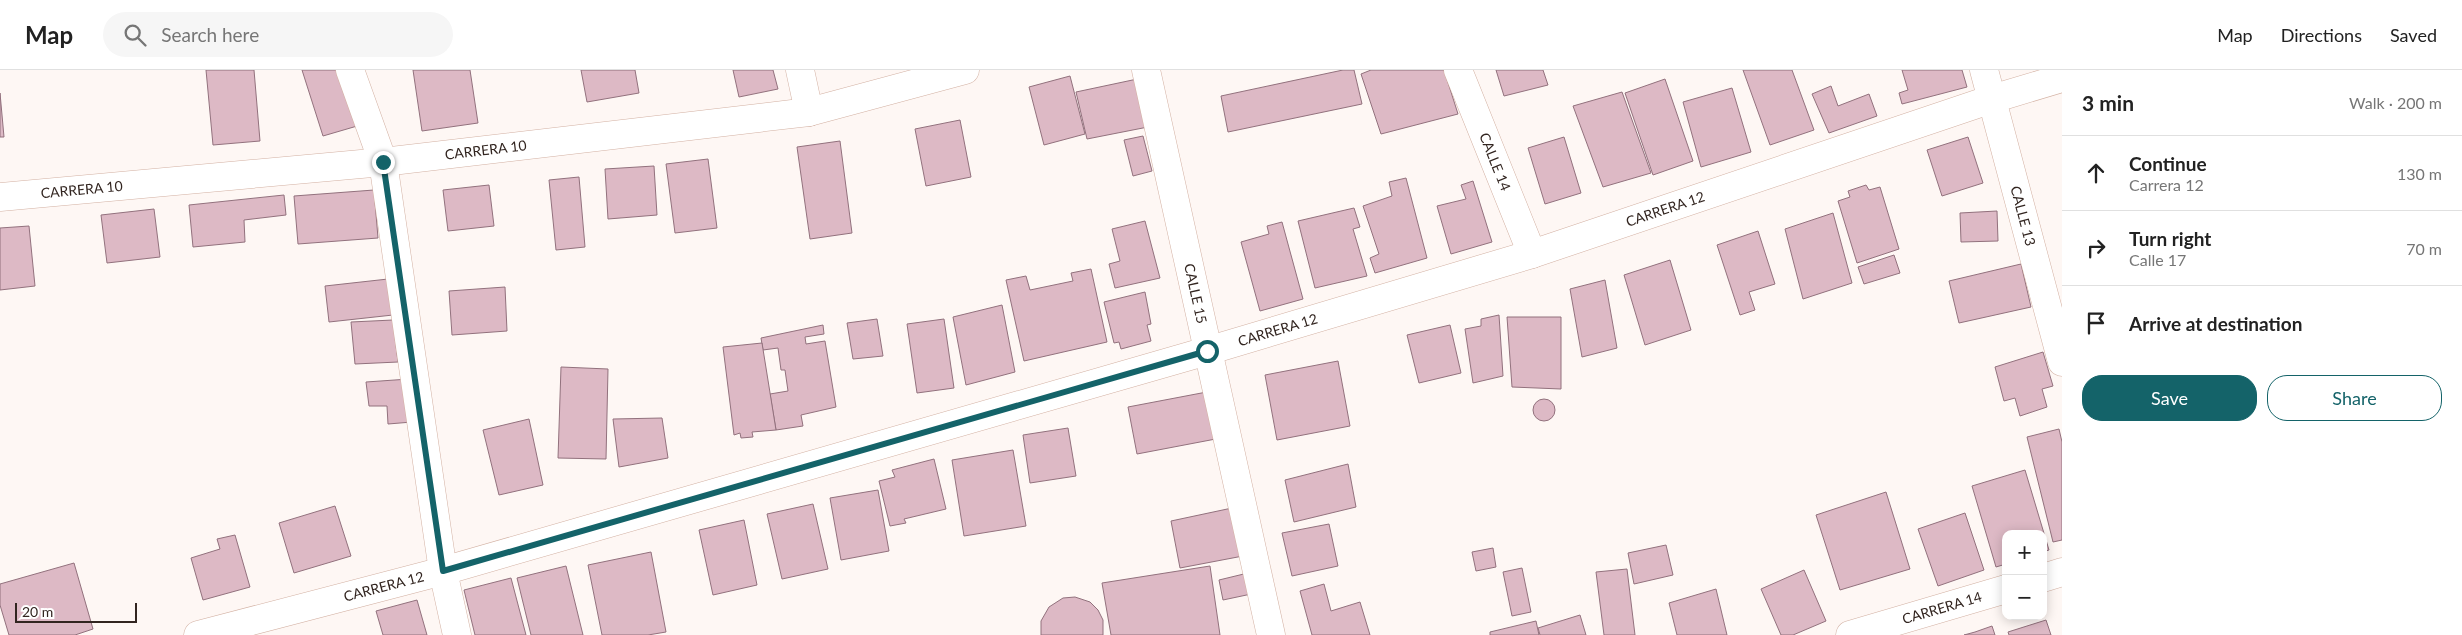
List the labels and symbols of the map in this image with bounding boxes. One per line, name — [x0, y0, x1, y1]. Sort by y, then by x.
street label: CALLE 14 — [1476, 130, 1515, 193]
street label: CARRERA 10 — [444, 136, 527, 163]
route end — [372, 151, 395, 174]
street label: CARRERA 10 — [40, 177, 123, 201]
street label: CALLE 13 — [2007, 184, 2040, 248]
street label: CARRERA 12 — [1623, 187, 1707, 230]
street label: CALLE 15 — [1181, 262, 1211, 325]
street label: CARRERA 12 — [1236, 310, 1319, 349]
route start — [1196, 340, 1219, 363]
street label: CARRERA 12 — [342, 567, 426, 605]
street label: CARRERA 14 — [1900, 588, 1984, 627]
scale bar — [15, 600, 138, 623]

